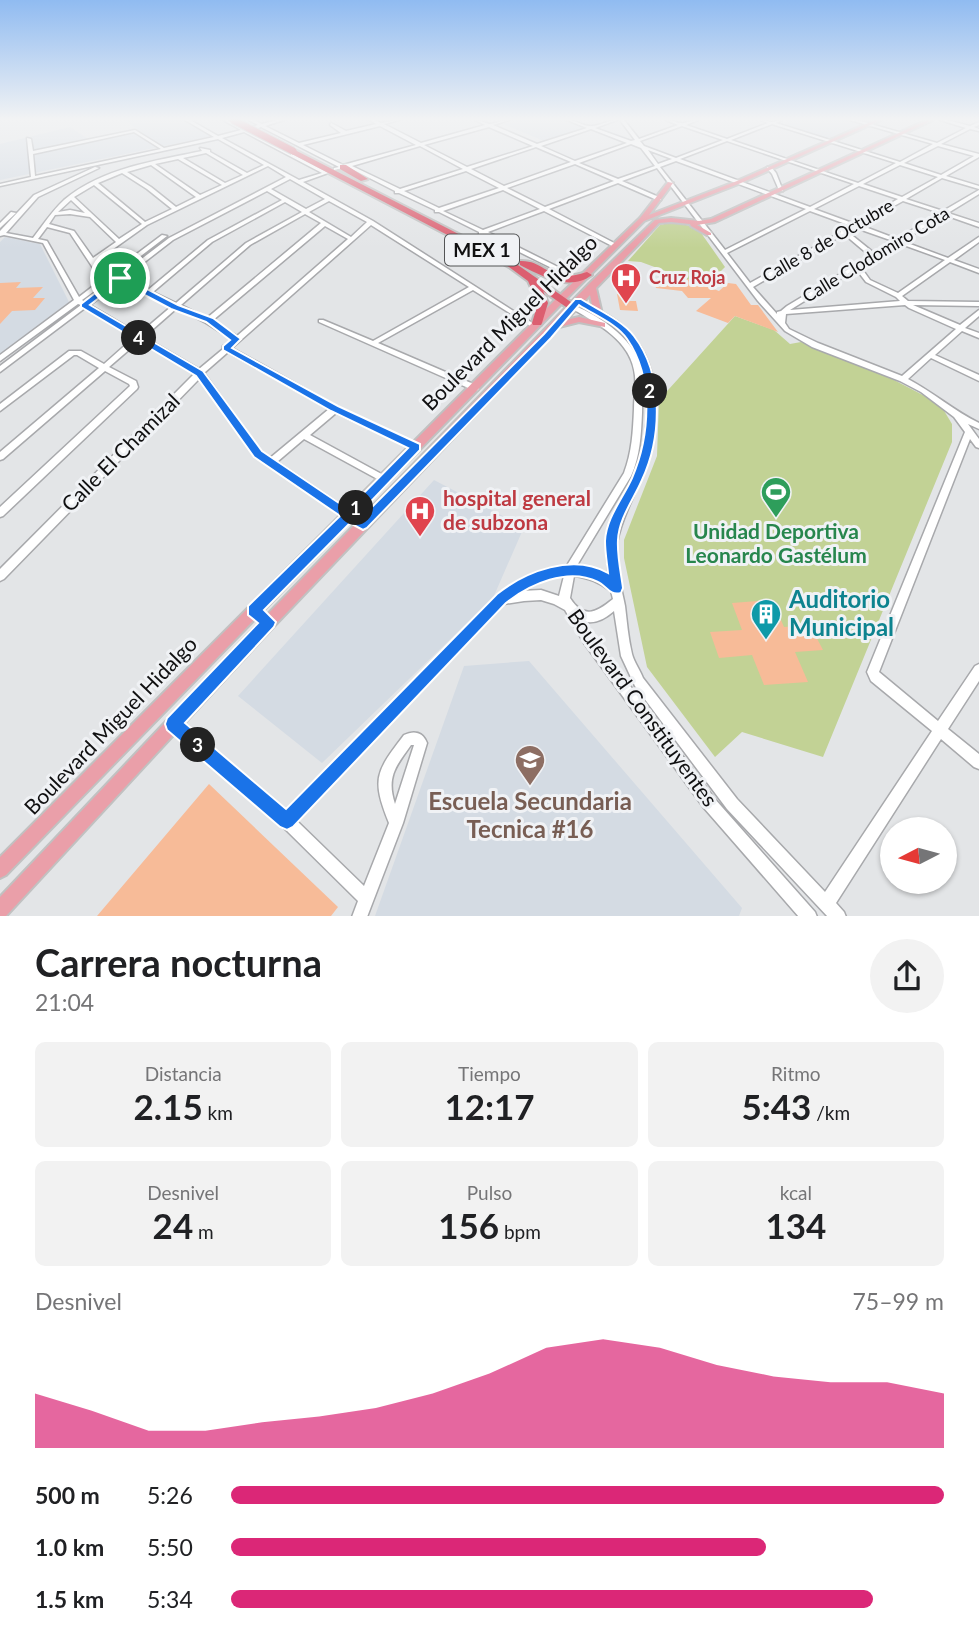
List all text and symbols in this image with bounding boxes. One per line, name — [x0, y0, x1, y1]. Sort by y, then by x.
street label: Calle 8 de Octubre — [758, 194, 897, 287]
street label: Calle Clodomiro Cota — [798, 202, 953, 307]
street label: Boulevard Miguel Hidalgo — [416, 229, 602, 415]
road number: MEX 1 — [445, 234, 519, 266]
pin — [90, 248, 150, 308]
icon: arrive — [101, 259, 139, 297]
hospital icon: Cruz Roja — [609, 261, 643, 305]
place label: Cruz Roja — [649, 266, 725, 288]
pin: 4 — [122, 320, 156, 356]
text: 4 — [133, 326, 144, 349]
pin: 2 — [632, 374, 668, 408]
text: 2 — [644, 379, 655, 402]
street label: Calle El Chamizal — [56, 388, 184, 516]
sports icon: Unidad Deportiva Leonardo Gastélum — [759, 475, 793, 519]
place label: hospital general de subzona — [443, 485, 591, 534]
pin: 1 — [338, 490, 374, 526]
hospital icon: hospital general de subzona — [403, 494, 437, 538]
text: 1 — [350, 496, 361, 519]
place label: Unidad Deportiva Leonardo Gastélum — [685, 518, 867, 567]
place label: Auditorio Municipal — [788, 584, 894, 641]
building icon: Auditorio Municipal — [749, 597, 783, 641]
street label: Boulevard Constituyentes — [563, 604, 723, 811]
street label: Boulevard Miguel Hidalgo — [18, 631, 201, 819]
pin: 3 — [180, 728, 216, 762]
text: 3 — [192, 733, 203, 756]
school or university icon: Escuela Secundaria Tecnica #16 — [513, 743, 547, 787]
place label: Escuela Secundaria Tecnica #16 — [428, 786, 632, 843]
north arrow — [880, 817, 957, 894]
map controls — [880, 817, 957, 894]
text: Carrera nocturna — [35, 939, 322, 985]
button: share — [870, 939, 944, 1013]
text: 21:04 — [35, 988, 94, 1016]
text: Distancia — [145, 1062, 222, 1085]
text: Tiempo — [458, 1062, 521, 1085]
text: Ritmo — [771, 1062, 821, 1085]
text: 2.15 — [133, 1085, 203, 1127]
text: 12:17 — [444, 1085, 535, 1127]
text: 5:43 — [742, 1085, 811, 1127]
text: km — [203, 1101, 233, 1124]
text: /km — [811, 1101, 850, 1124]
text: Desnivel — [147, 1181, 219, 1204]
text: Pulso — [467, 1181, 512, 1204]
text: kcal — [780, 1181, 812, 1204]
text: 24 — [153, 1204, 193, 1246]
text: 156 — [438, 1204, 499, 1246]
text: 134 — [765, 1204, 826, 1246]
text: m — [193, 1220, 214, 1243]
text: bpm — [499, 1220, 541, 1243]
text: Desnivel — [35, 1287, 122, 1315]
text: 75–99 m — [852, 1287, 944, 1315]
text: 500 m — [35, 1481, 100, 1509]
text: 5:26 — [147, 1481, 193, 1509]
text: 1.0 km — [35, 1533, 104, 1561]
text: 5:50 — [147, 1533, 193, 1561]
text: 1.5 km — [35, 1585, 104, 1613]
text: 5:34 — [147, 1585, 193, 1613]

